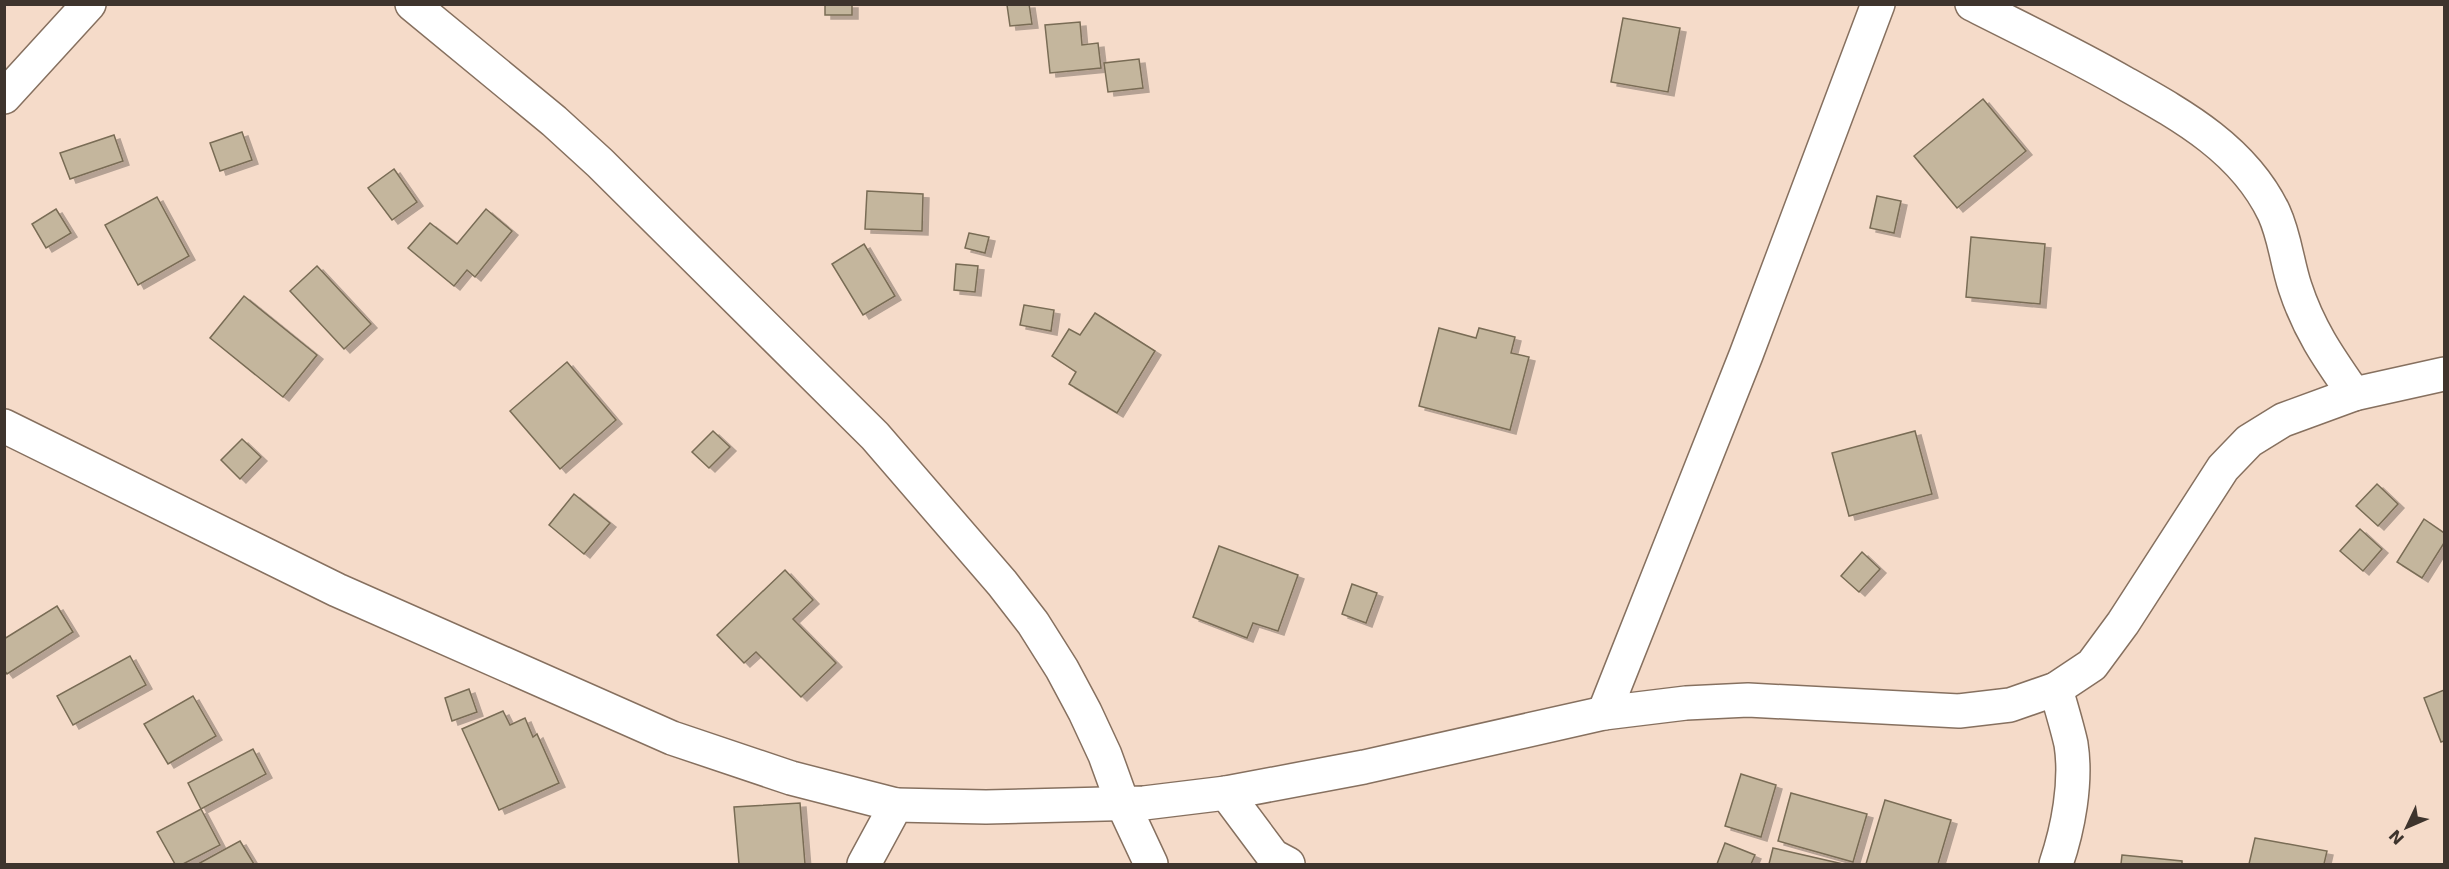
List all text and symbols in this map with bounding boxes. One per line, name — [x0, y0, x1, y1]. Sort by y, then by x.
north arrow — [2377, 797, 2437, 857]
text: N — [2385, 826, 2408, 848]

